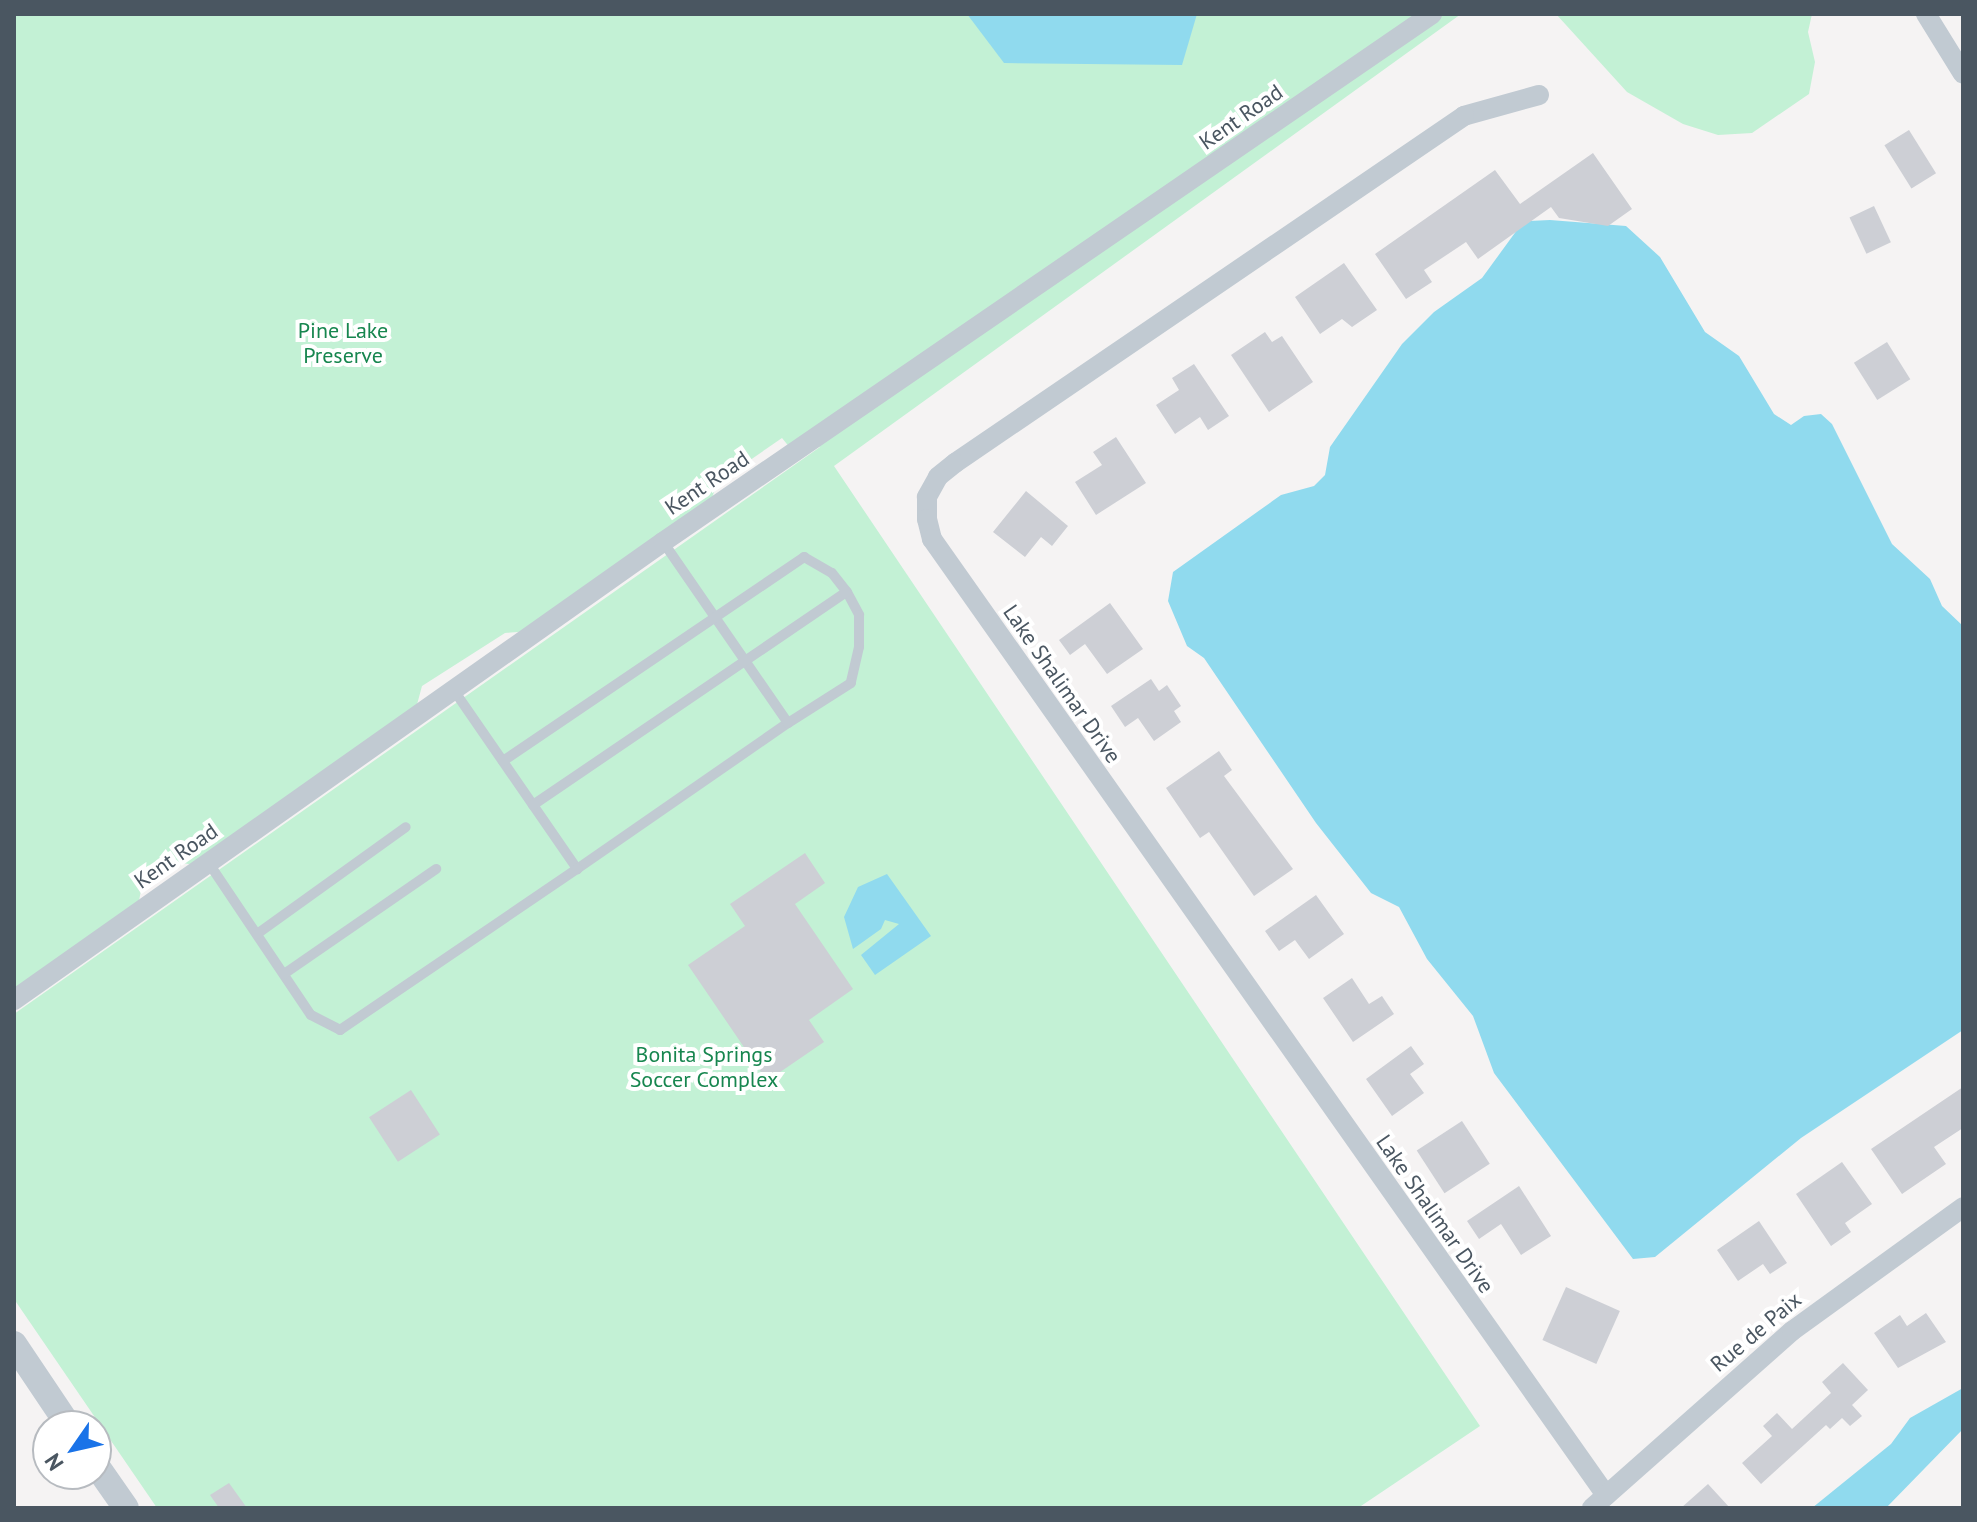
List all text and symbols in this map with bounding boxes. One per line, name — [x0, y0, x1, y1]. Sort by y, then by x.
street label: Kent Road — [1194, 79, 1288, 155]
park label: Pine Lake Preserve — [298, 317, 388, 368]
street label: Kent Road — [660, 445, 754, 521]
street label: Lake Shalimar Drive — [997, 600, 1127, 768]
street label: Kent Road — [129, 818, 223, 894]
park label: Bonita Springs Soccer Complex — [630, 1041, 778, 1092]
street label: Lake Shalimar Drive — [1370, 1130, 1500, 1298]
street label: Rue de Paix — [1705, 1286, 1807, 1378]
north arrow — [32, 1410, 112, 1490]
text: N — [38, 1448, 69, 1476]

